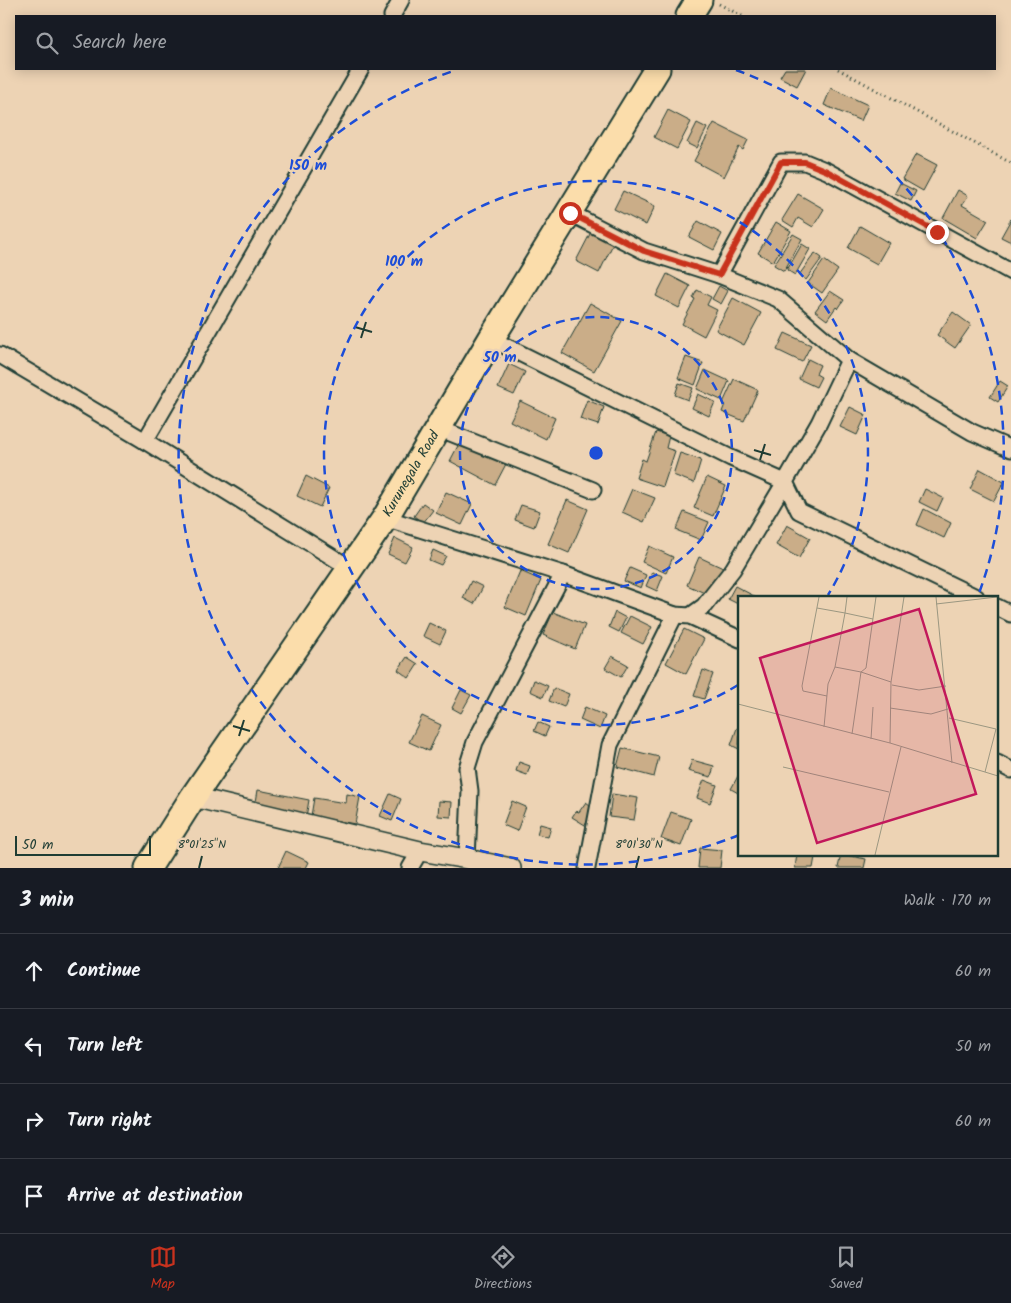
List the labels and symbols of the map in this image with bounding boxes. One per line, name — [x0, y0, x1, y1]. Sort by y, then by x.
text: 150 m — [289, 154, 327, 178]
route start — [559, 202, 582, 225]
route end — [926, 221, 949, 244]
text: 100 m — [385, 250, 423, 274]
text: 50 m — [482, 346, 517, 370]
street label: Kurunegala Road — [377, 426, 446, 521]
centre of rings — [587, 444, 605, 462]
inset map — [738, 596, 998, 856]
scale bar — [15, 833, 151, 856]
text: 8°01'25"N — [178, 835, 226, 854]
text: 8°01'30"N — [615, 835, 663, 854]

